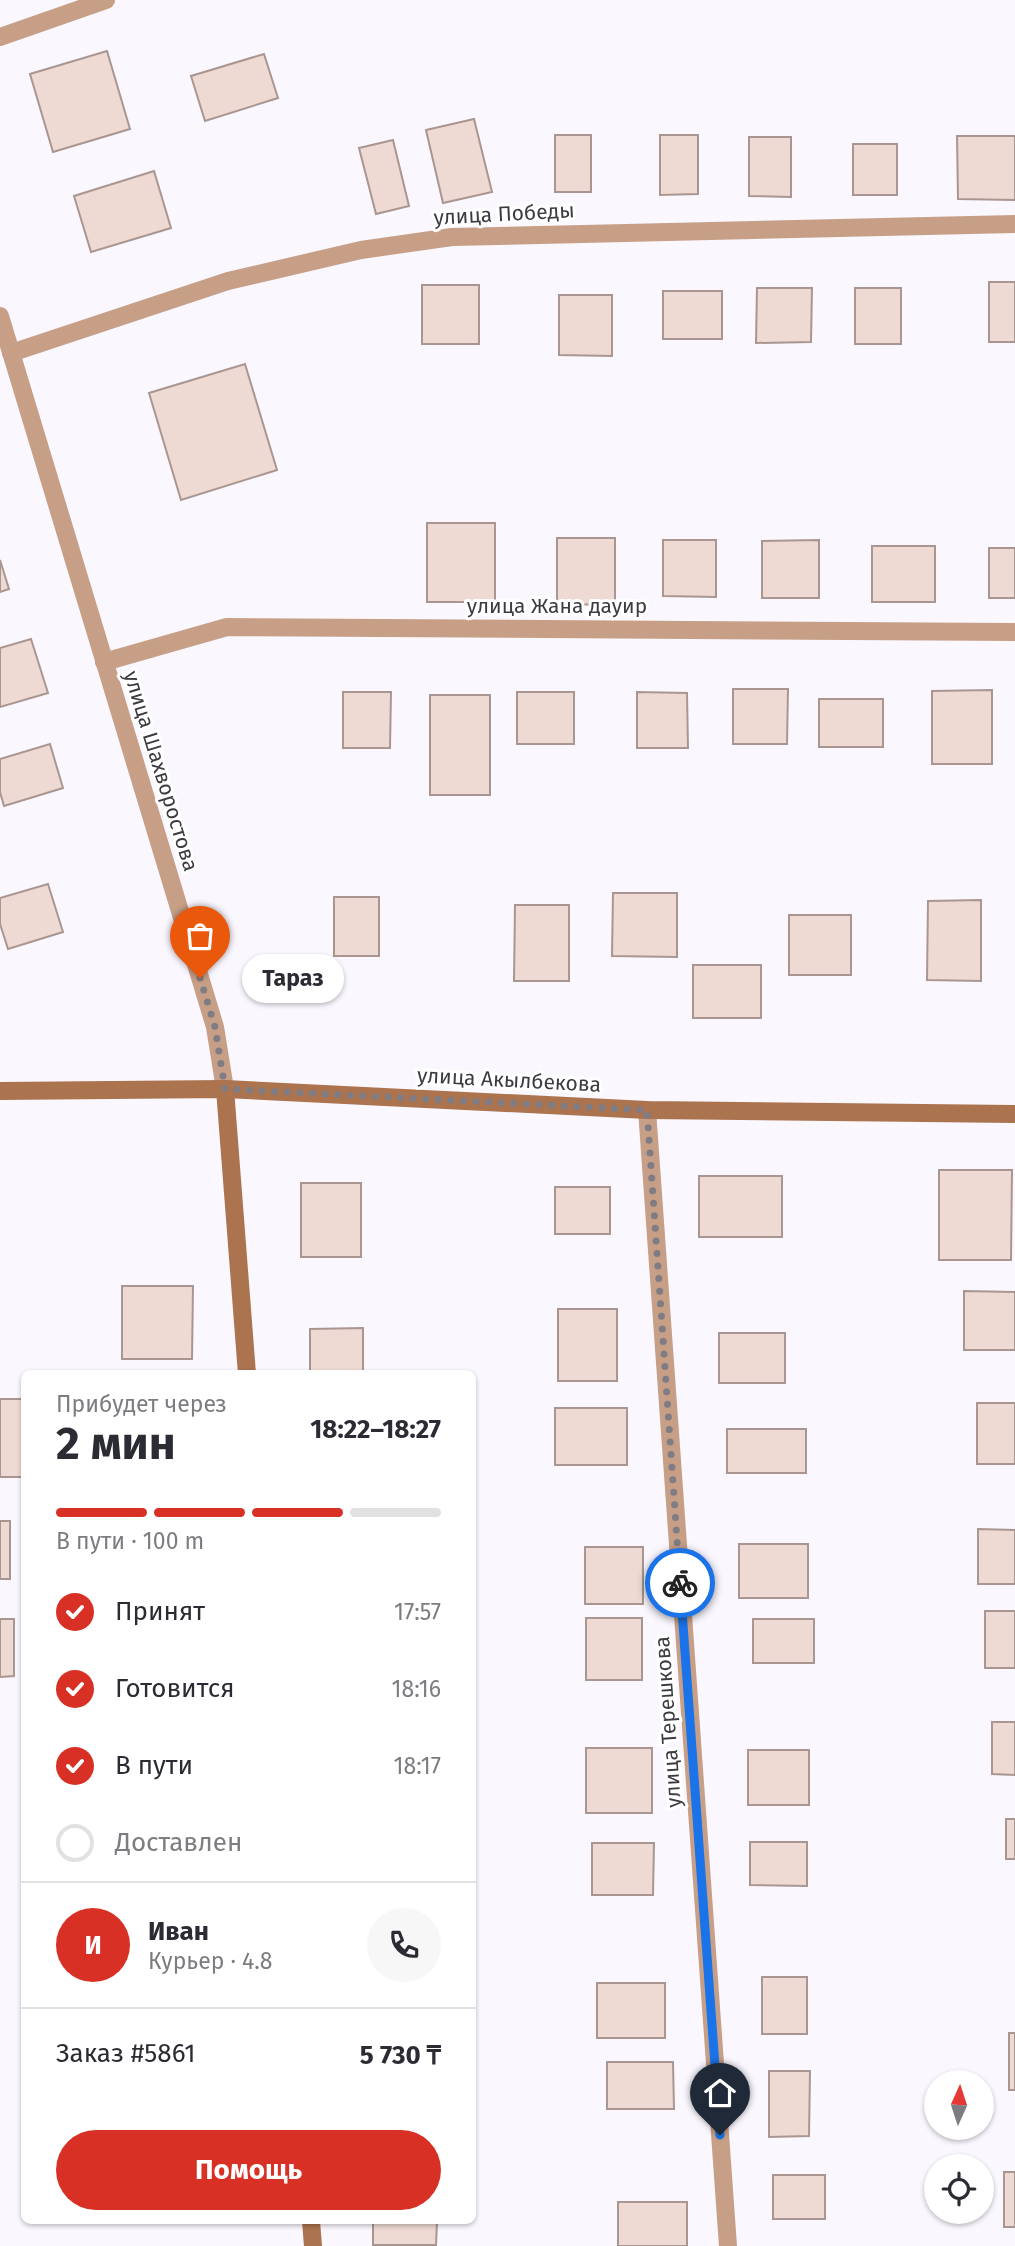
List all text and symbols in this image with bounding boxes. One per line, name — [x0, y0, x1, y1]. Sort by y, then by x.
street label: улица Победы — [433, 197, 575, 231]
street label: улица Жана дауир — [467, 593, 647, 619]
street label: улица Шахворостова — [118, 668, 204, 874]
pin — [170, 906, 230, 978]
icon: bag — [181, 917, 219, 955]
callout: Тараз — [242, 954, 344, 1002]
text: Тараз — [262, 964, 324, 992]
street label: улица Акылбекова — [416, 1062, 602, 1098]
text: Прибудет через — [56, 1390, 227, 1418]
text: 18:22–18:27 — [310, 1414, 441, 1445]
text: 2 мин — [56, 1416, 176, 1471]
text: В пути · 100 m — [56, 1527, 204, 1555]
courier — [645, 1548, 715, 1618]
icon: bike — [661, 1564, 699, 1602]
icon: check — [56, 1593, 94, 1631]
text: Принят — [115, 1596, 205, 1627]
text: 17:57 — [394, 1598, 441, 1626]
street label: улица Терешкова — [649, 1635, 687, 1809]
icon: check — [56, 1670, 94, 1708]
text: Готовится — [115, 1673, 235, 1704]
text: 18:16 — [392, 1675, 441, 1703]
icon: check — [56, 1747, 94, 1785]
text: В пути — [115, 1750, 193, 1781]
text: 18:17 — [394, 1752, 441, 1780]
text: Доставлен — [115, 1827, 242, 1858]
button: phone — [367, 1908, 441, 1982]
text: Иван — [148, 1916, 209, 1947]
text: И — [84, 1930, 102, 1961]
text: Курьер · 4.8 — [148, 1947, 273, 1975]
text: Заказ #5861 — [56, 2038, 196, 2069]
text: 5 730 ₸ — [360, 2040, 441, 2071]
pin — [690, 2063, 750, 2135]
north arrow — [924, 2070, 994, 2140]
map controls — [924, 2070, 994, 2224]
icon: home — [701, 2074, 739, 2112]
button: Помощь — [56, 2130, 441, 2210]
button: locate — [924, 2154, 994, 2224]

